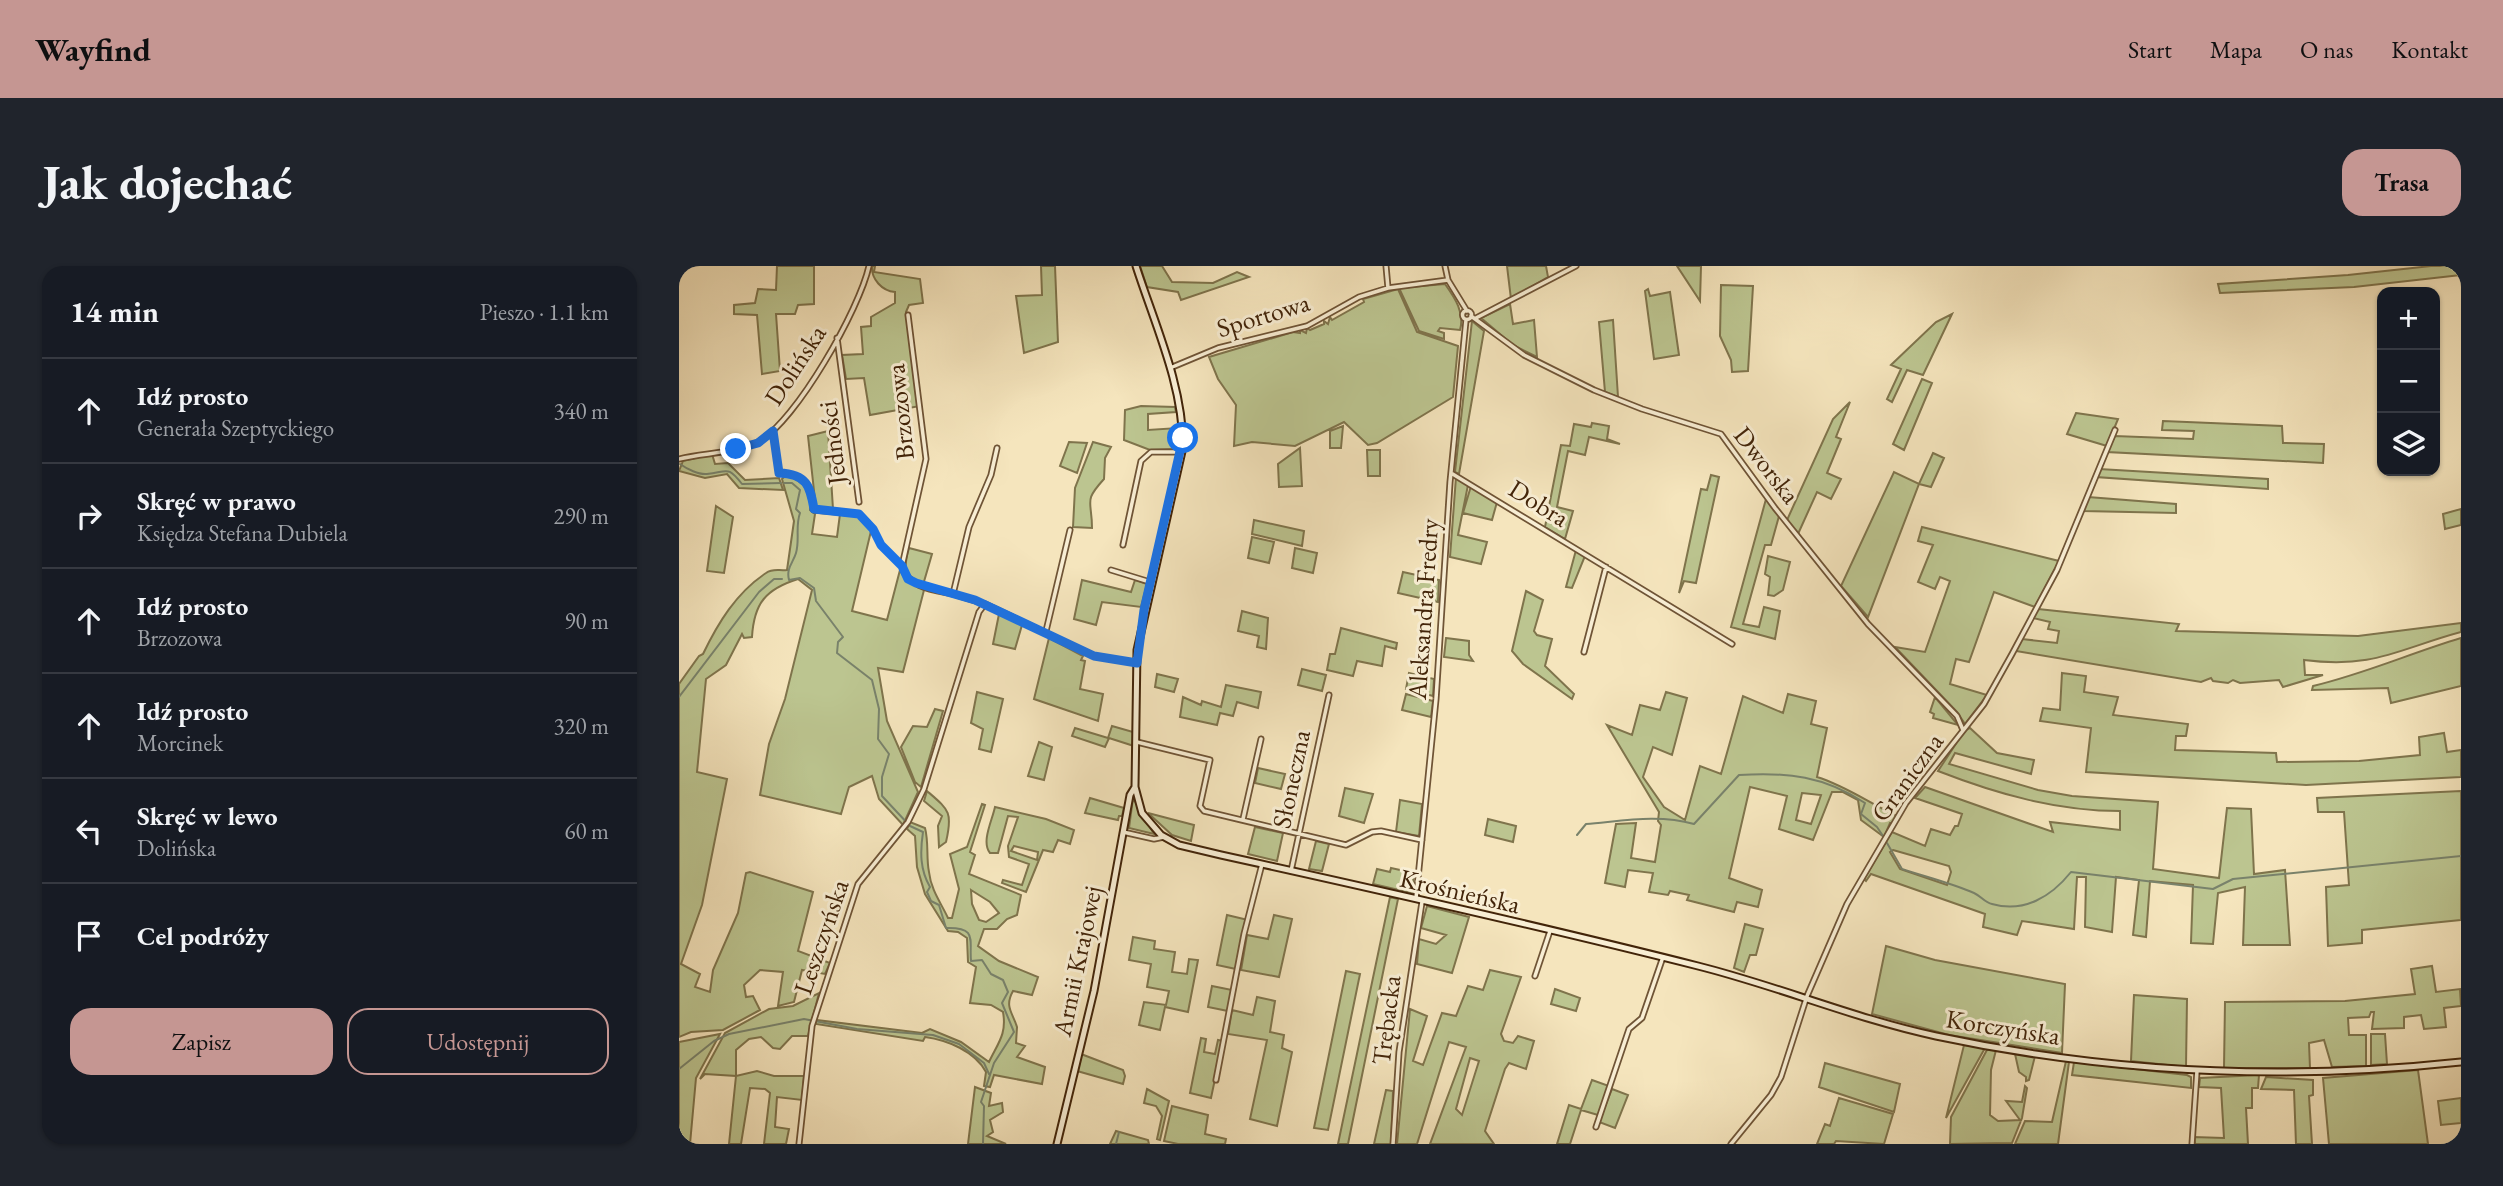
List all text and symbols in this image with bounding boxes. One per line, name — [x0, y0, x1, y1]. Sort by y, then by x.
text: Wayfind — [35, 28, 151, 71]
text: Start — [2128, 34, 2172, 65]
text: Mapa — [2210, 34, 2262, 65]
text: O nas — [2300, 34, 2353, 65]
text: Kontakt — [2391, 34, 2468, 65]
button: Trasa — [2342, 149, 2461, 216]
text: Jak dojechać — [42, 150, 292, 214]
street label: Sportowa — [1212, 285, 1314, 345]
map controls — [2377, 287, 2440, 476]
button: + — [2377, 287, 2440, 350]
text: 14 min — [70, 292, 159, 331]
text: Pieszo · 1.1 km — [480, 297, 609, 327]
street label: Dolińska — [756, 318, 834, 412]
button: − — [2377, 350, 2440, 413]
street label: Brzozowa — [878, 362, 922, 462]
text: Idź prosto — [137, 379, 248, 413]
icon: ahead — [70, 392, 108, 430]
text: 340 m — [553, 396, 609, 426]
street label: Jedności — [810, 399, 854, 489]
text: Generała Szeptyckiego — [137, 413, 334, 443]
button: layers — [2377, 413, 2440, 476]
street label: Dworska — [1726, 419, 1808, 511]
route start — [1167, 422, 1198, 453]
route end — [720, 433, 751, 464]
street label: Dobra — [1502, 471, 1576, 535]
text: Skręć w prawo — [137, 484, 296, 518]
icon: right — [70, 497, 108, 535]
text: 290 m — [553, 501, 609, 531]
street label: Aleksandra Fredry — [1400, 517, 1446, 702]
text: Księdza Stefana Dubiela — [137, 518, 348, 548]
text: Idź prosto — [137, 589, 248, 623]
icon: ahead — [70, 602, 108, 640]
text: 90 m — [564, 606, 609, 636]
text: Brzozowa — [137, 623, 222, 653]
text: Idź prosto — [137, 694, 248, 728]
icon: ahead — [70, 707, 108, 745]
text: 320 m — [553, 711, 609, 741]
street label: Graniczna — [1863, 725, 1951, 828]
street label: Słoneczna — [1264, 726, 1318, 831]
text: Morcinek — [137, 728, 223, 758]
text: Skręć w lewo — [137, 799, 278, 833]
icon: left — [70, 812, 108, 850]
text: 60 m — [564, 816, 609, 846]
text: Dolińska — [137, 833, 216, 863]
street label: Krośnieńska — [1396, 861, 1524, 921]
street label: Leszczyńska — [785, 874, 857, 999]
street label: Armii Krajowej — [1044, 883, 1110, 1040]
icon: arrive — [70, 917, 108, 955]
text: Cel podróży — [137, 919, 269, 953]
street label: Trębacka — [1364, 973, 1408, 1067]
street label: Korczyńska — [1944, 1001, 2063, 1053]
button: Zapisz — [70, 1008, 333, 1075]
button: Udostępnij — [347, 1008, 609, 1075]

